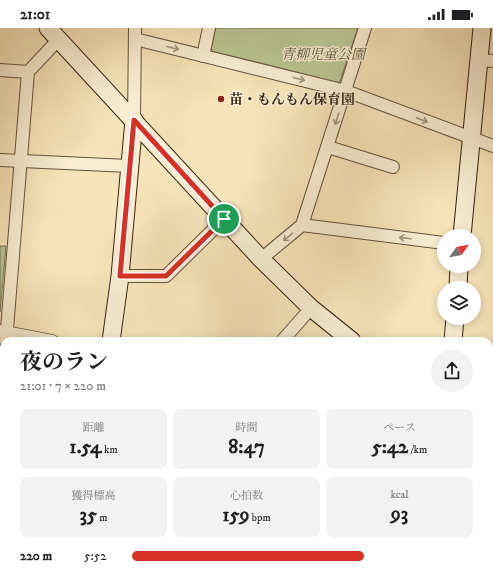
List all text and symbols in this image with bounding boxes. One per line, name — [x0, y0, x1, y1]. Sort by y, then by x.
text: 21:01 — [20, 5, 50, 24]
one-way arrow — [166, 45, 179, 53]
park label: 青柳児童公園 — [281, 46, 367, 64]
one-way arrow — [292, 76, 305, 84]
place label: 苗・もんもん保育園 — [229, 91, 355, 109]
marker: 苗・もんもん保育園 — [216, 94, 226, 104]
one-way arrow — [332, 112, 340, 124]
one-way arrow — [416, 117, 428, 125]
pin — [207, 202, 241, 236]
icon: arrive — [213, 208, 235, 230]
north arrow — [437, 229, 481, 273]
map controls — [437, 229, 481, 325]
one-way arrow — [283, 232, 293, 241]
one-way arrow — [399, 234, 412, 242]
button: layers — [437, 281, 481, 325]
text: 夜のラン — [20, 349, 108, 376]
button: share — [431, 350, 473, 392]
text: 21:01 · 7 × 220 m — [20, 378, 106, 394]
text: 距離 — [83, 421, 105, 435]
text: 時間 — [236, 421, 258, 435]
text: ペース — [383, 421, 416, 435]
text: 1.54 — [69, 435, 102, 460]
text: 8:47 — [228, 435, 265, 460]
text: 5:42 — [372, 435, 408, 460]
text: km — [102, 443, 118, 457]
text: /km — [408, 443, 427, 457]
text: kcal — [390, 488, 409, 502]
text: 獲得標高 — [72, 489, 116, 503]
text: 心拍数 — [230, 489, 263, 503]
text: 93 — [391, 502, 408, 527]
text: 35 — [79, 503, 97, 528]
text: 159 — [222, 503, 249, 528]
text: m — [97, 511, 108, 525]
text: bpm — [249, 511, 271, 525]
text: 220 m — [20, 548, 52, 564]
text: 5:52 — [84, 548, 107, 564]

